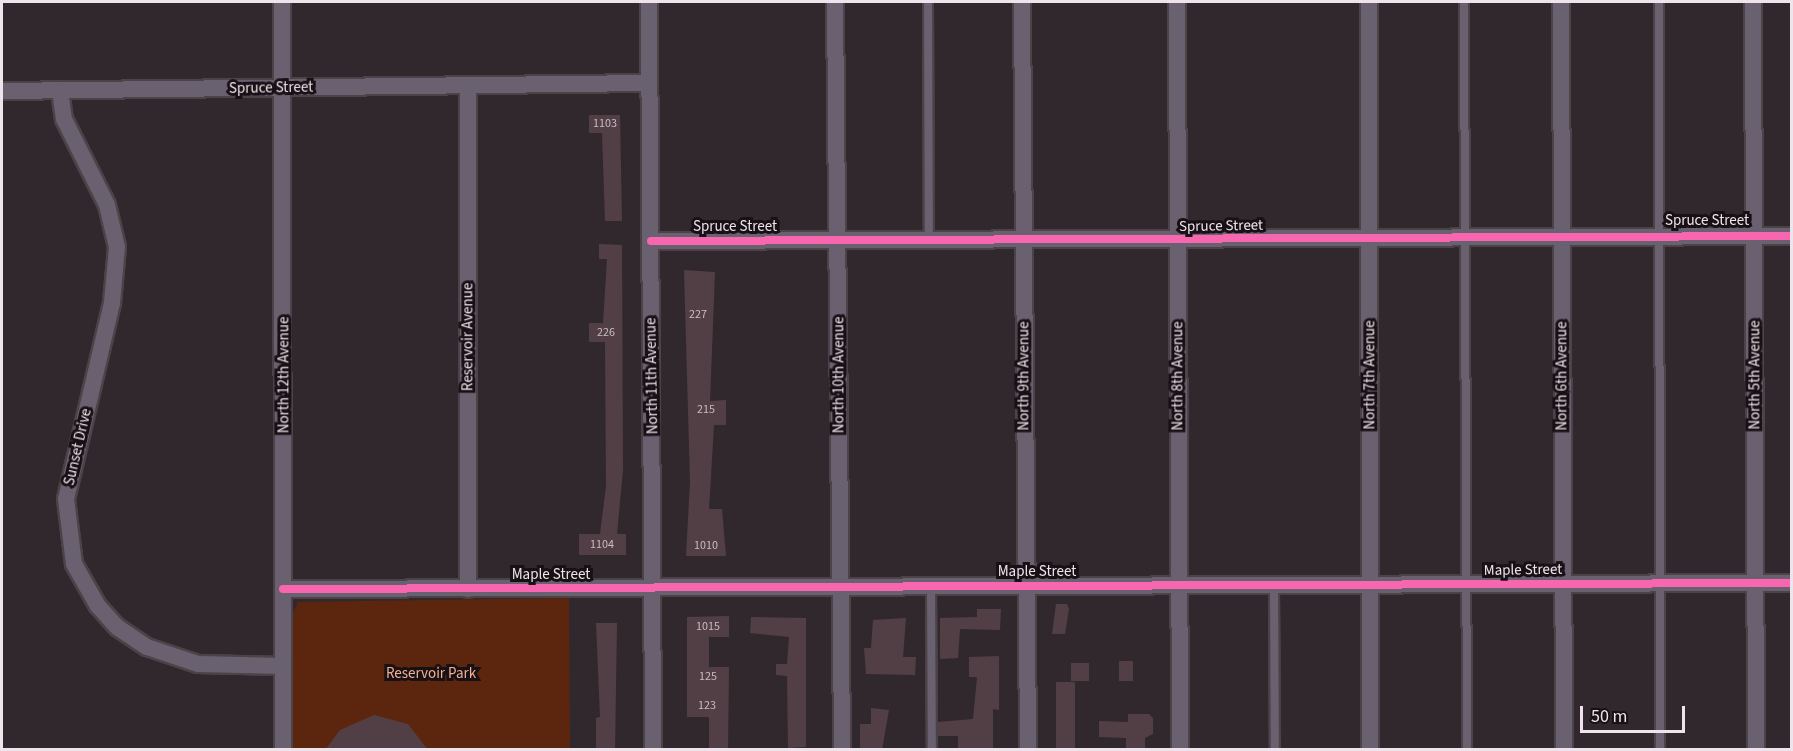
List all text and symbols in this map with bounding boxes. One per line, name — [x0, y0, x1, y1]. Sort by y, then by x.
street label: Spruce Street — [229, 78, 313, 98]
house number: 1103 — [593, 117, 617, 131]
street label: Spruce Street — [1665, 212, 1749, 230]
street label: Spruce Street — [1179, 216, 1263, 236]
street label: Spruce Street — [693, 218, 777, 236]
street label: Reservoir Avenue — [459, 283, 477, 391]
house number: 227 — [689, 308, 707, 322]
street label: North 12th Avenue — [275, 317, 293, 433]
street label: North 10th Avenue — [830, 317, 848, 433]
street label: North 11th Avenue — [642, 318, 662, 434]
street label: North 7th Avenue — [1361, 320, 1379, 430]
street label: North 5th Avenue — [1746, 320, 1764, 430]
street label: North 9th Avenue — [1015, 321, 1033, 431]
street label: North 8th Avenue — [1169, 321, 1187, 431]
street label: North 6th Avenue — [1553, 321, 1571, 431]
house number: 226 — [597, 326, 615, 340]
house number: 215 — [697, 403, 715, 417]
street label: Sunset Drive — [60, 407, 96, 487]
house number: 1104 — [590, 538, 614, 552]
house number: 1010 — [694, 539, 718, 553]
street label: Maple Street — [1484, 560, 1562, 580]
street label: Maple Street — [998, 563, 1076, 581]
street label: Maple Street — [512, 566, 590, 584]
house number: 1015 — [696, 620, 720, 634]
park label: Reservoir Park — [386, 665, 476, 683]
house number: 125 — [699, 670, 717, 684]
scale bar — [1583, 694, 1688, 732]
house number: 123 — [698, 699, 716, 713]
text: 50 m — [1591, 704, 1627, 729]

